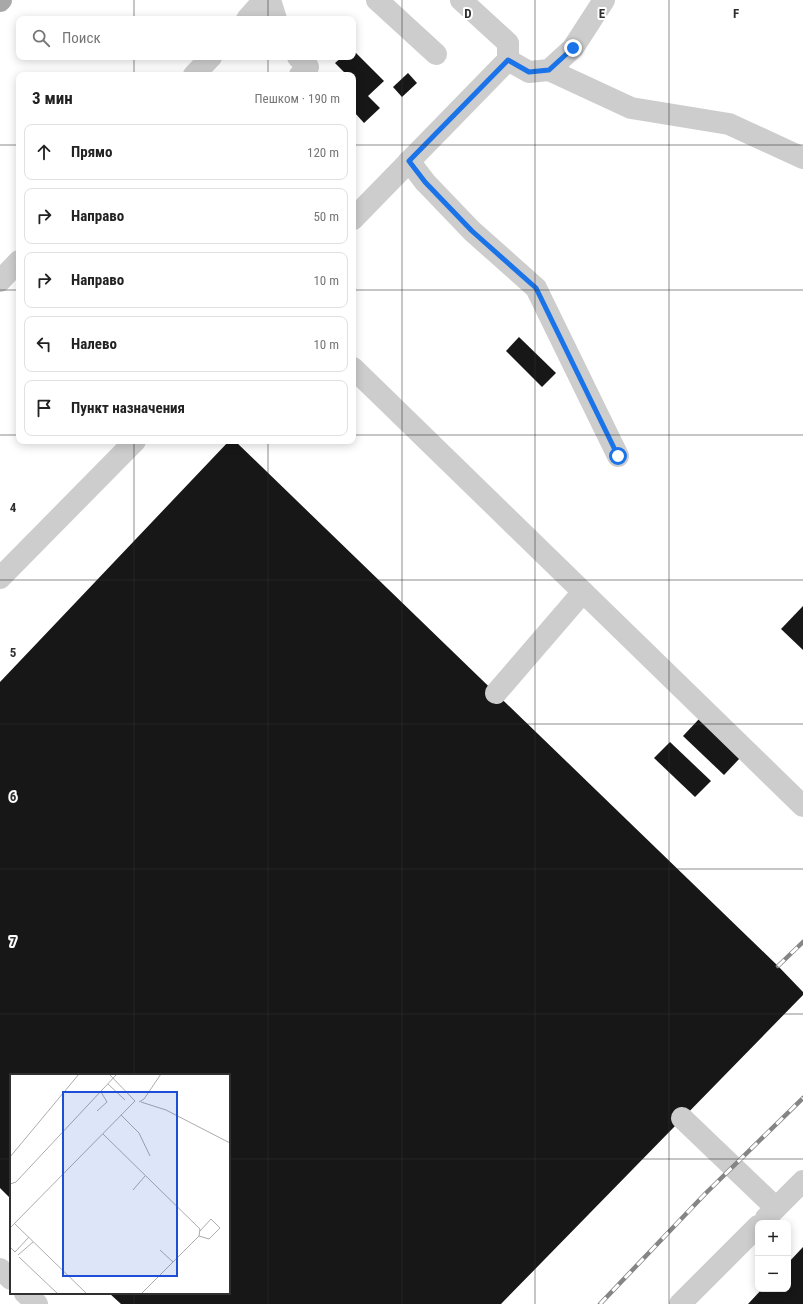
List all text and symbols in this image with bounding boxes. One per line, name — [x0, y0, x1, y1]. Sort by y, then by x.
text: D — [464, 6, 472, 21]
text: E — [599, 6, 606, 21]
text: F — [733, 6, 739, 21]
search box — [16, 16, 356, 60]
icon: search — [30, 27, 52, 49]
text: Поиск — [62, 29, 101, 47]
route end — [564, 39, 582, 57]
text: 3 мин — [32, 88, 73, 108]
text: Пешком · 190 m — [254, 91, 340, 106]
icon: ahead — [33, 141, 55, 163]
text: Прямо — [71, 143, 112, 161]
text: 120 m — [307, 145, 339, 160]
icon: right — [33, 205, 55, 227]
text: Направо — [71, 207, 124, 225]
text: 50 m — [313, 209, 339, 224]
icon: right — [33, 269, 55, 291]
text: Направо — [71, 271, 124, 289]
text: 10 m — [313, 273, 339, 288]
icon: left — [33, 333, 55, 355]
text: Налево — [71, 335, 117, 353]
text: 10 m — [313, 337, 339, 352]
icon: arrive — [33, 397, 55, 419]
text: Пункт назначения — [71, 399, 185, 417]
route start — [609, 447, 627, 465]
text: 4 — [10, 500, 17, 515]
text: 5 — [10, 645, 17, 660]
text: 6 — [10, 789, 17, 804]
text: 7 — [10, 934, 17, 949]
inset map — [10, 1074, 230, 1294]
map controls — [755, 1220, 791, 1292]
button: + — [755, 1220, 791, 1256]
button: − — [755, 1256, 791, 1292]

